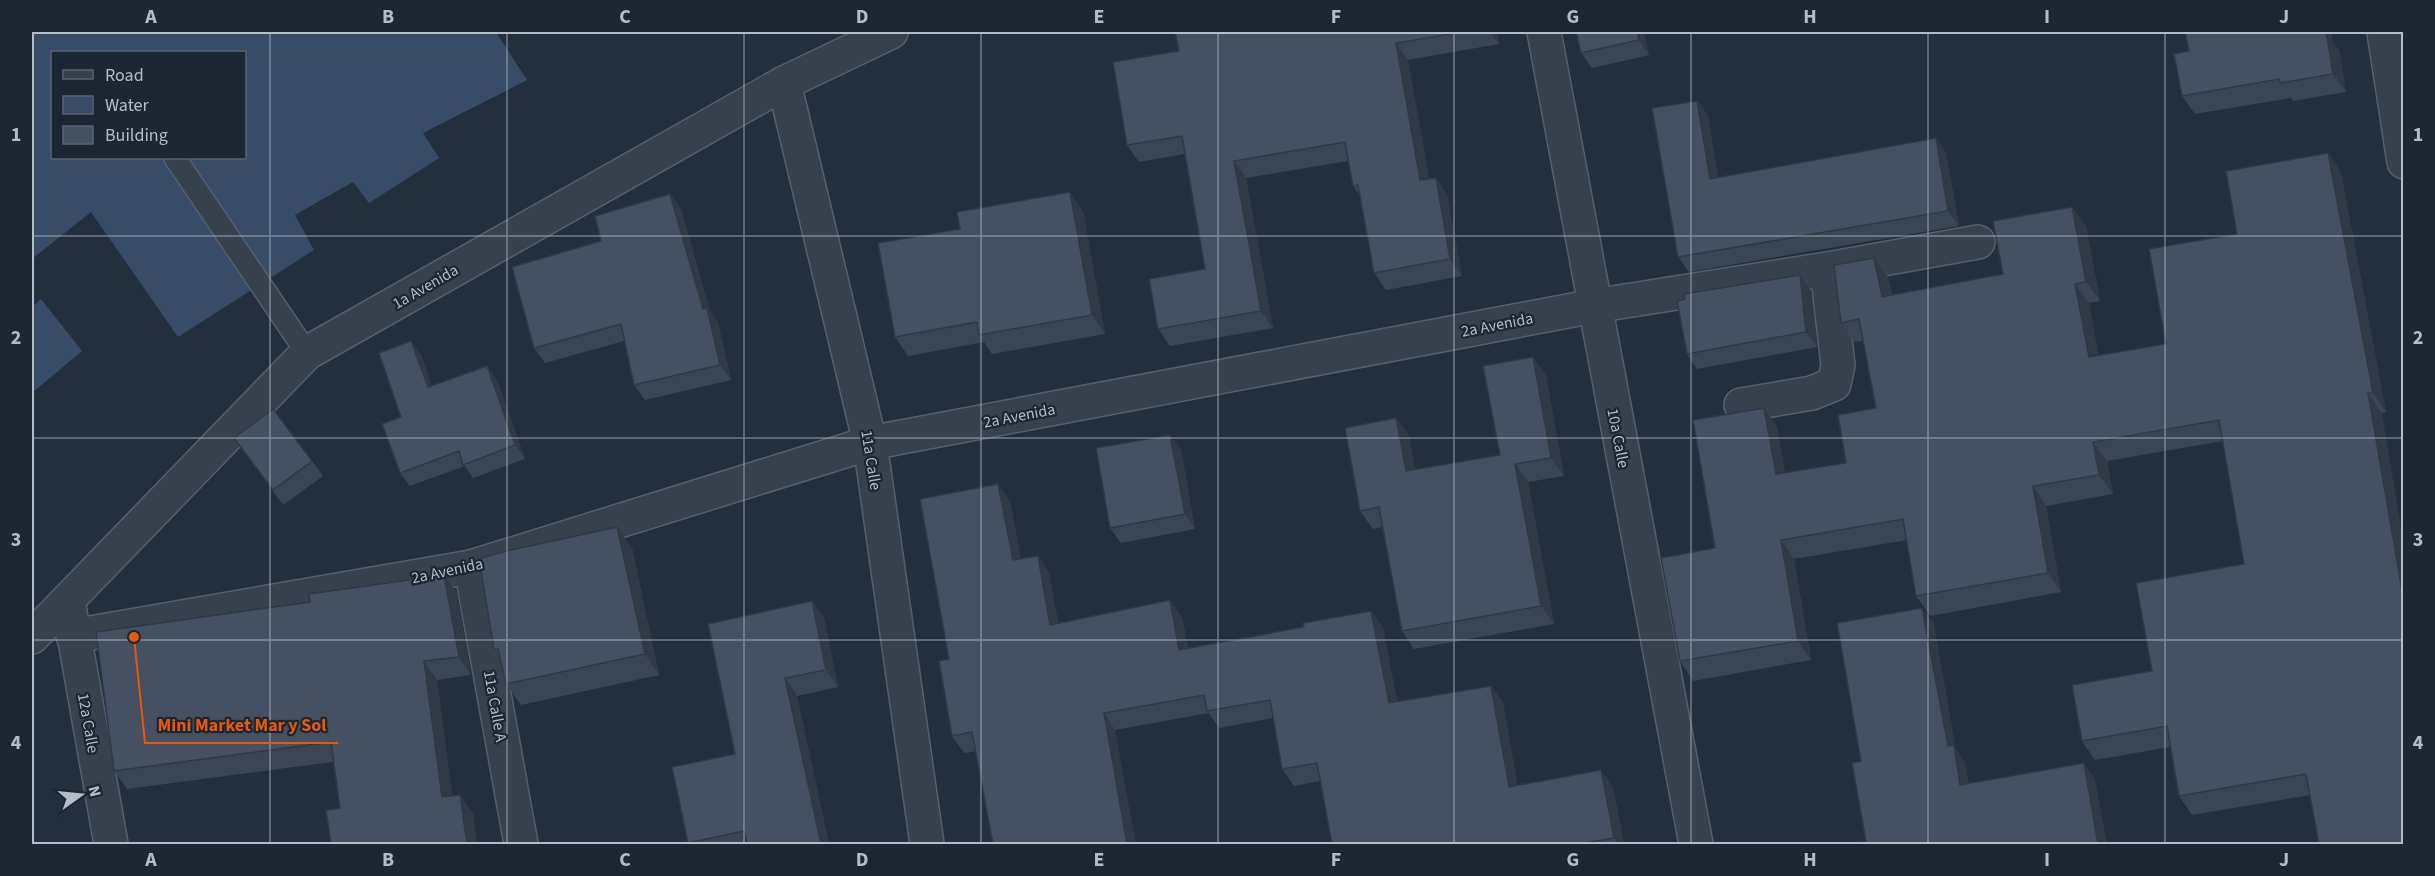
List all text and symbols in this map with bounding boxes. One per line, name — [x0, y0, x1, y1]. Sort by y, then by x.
text: A — [144, 3, 157, 31]
text: B — [382, 3, 394, 31]
text: C — [619, 3, 631, 31]
text: D — [856, 3, 868, 31]
text: E — [1094, 3, 1104, 31]
text: F — [1331, 3, 1341, 31]
text: G — [1567, 3, 1579, 31]
text: H — [1803, 3, 1817, 31]
text: I — [2044, 3, 2050, 31]
text: J — [2279, 3, 2289, 31]
legend — [51, 51, 246, 159]
text: Road — [105, 63, 144, 88]
text: Water — [105, 93, 149, 118]
text: 1 — [11, 121, 21, 149]
text: 1 — [2413, 121, 2423, 149]
text: Building — [105, 123, 168, 148]
street label: 1a Avenida — [388, 259, 463, 315]
street label: 2a Avenida — [1459, 307, 1535, 343]
text: 2 — [11, 324, 21, 352]
text: 2 — [2413, 324, 2423, 352]
street label: 2a Avenida — [981, 398, 1057, 434]
street label: 10a Calle — [1601, 406, 1635, 470]
street label: 11a Calle — [855, 429, 887, 492]
text: 3 — [11, 526, 21, 554]
text: 3 — [2413, 526, 2423, 554]
street label: 2a Avenida — [409, 553, 485, 589]
street label: 11a Calle A — [478, 669, 512, 744]
street label: 12a Calle — [72, 691, 104, 755]
callout: Mini Market Mar y Sol — [145, 707, 338, 743]
text: Mini Market Mar y Sol — [158, 713, 327, 738]
text: 4 — [11, 729, 22, 757]
text: 4 — [2413, 729, 2424, 757]
north arrow — [51, 765, 111, 825]
text: N — [83, 783, 107, 799]
text: A — [144, 846, 157, 874]
text: B — [382, 846, 394, 874]
text: C — [619, 846, 631, 874]
text: D — [856, 846, 868, 874]
text: E — [1094, 846, 1104, 874]
text: F — [1331, 846, 1341, 874]
text: G — [1567, 846, 1579, 874]
text: H — [1803, 846, 1817, 874]
text: I — [2044, 846, 2050, 874]
text: J — [2279, 846, 2289, 874]

